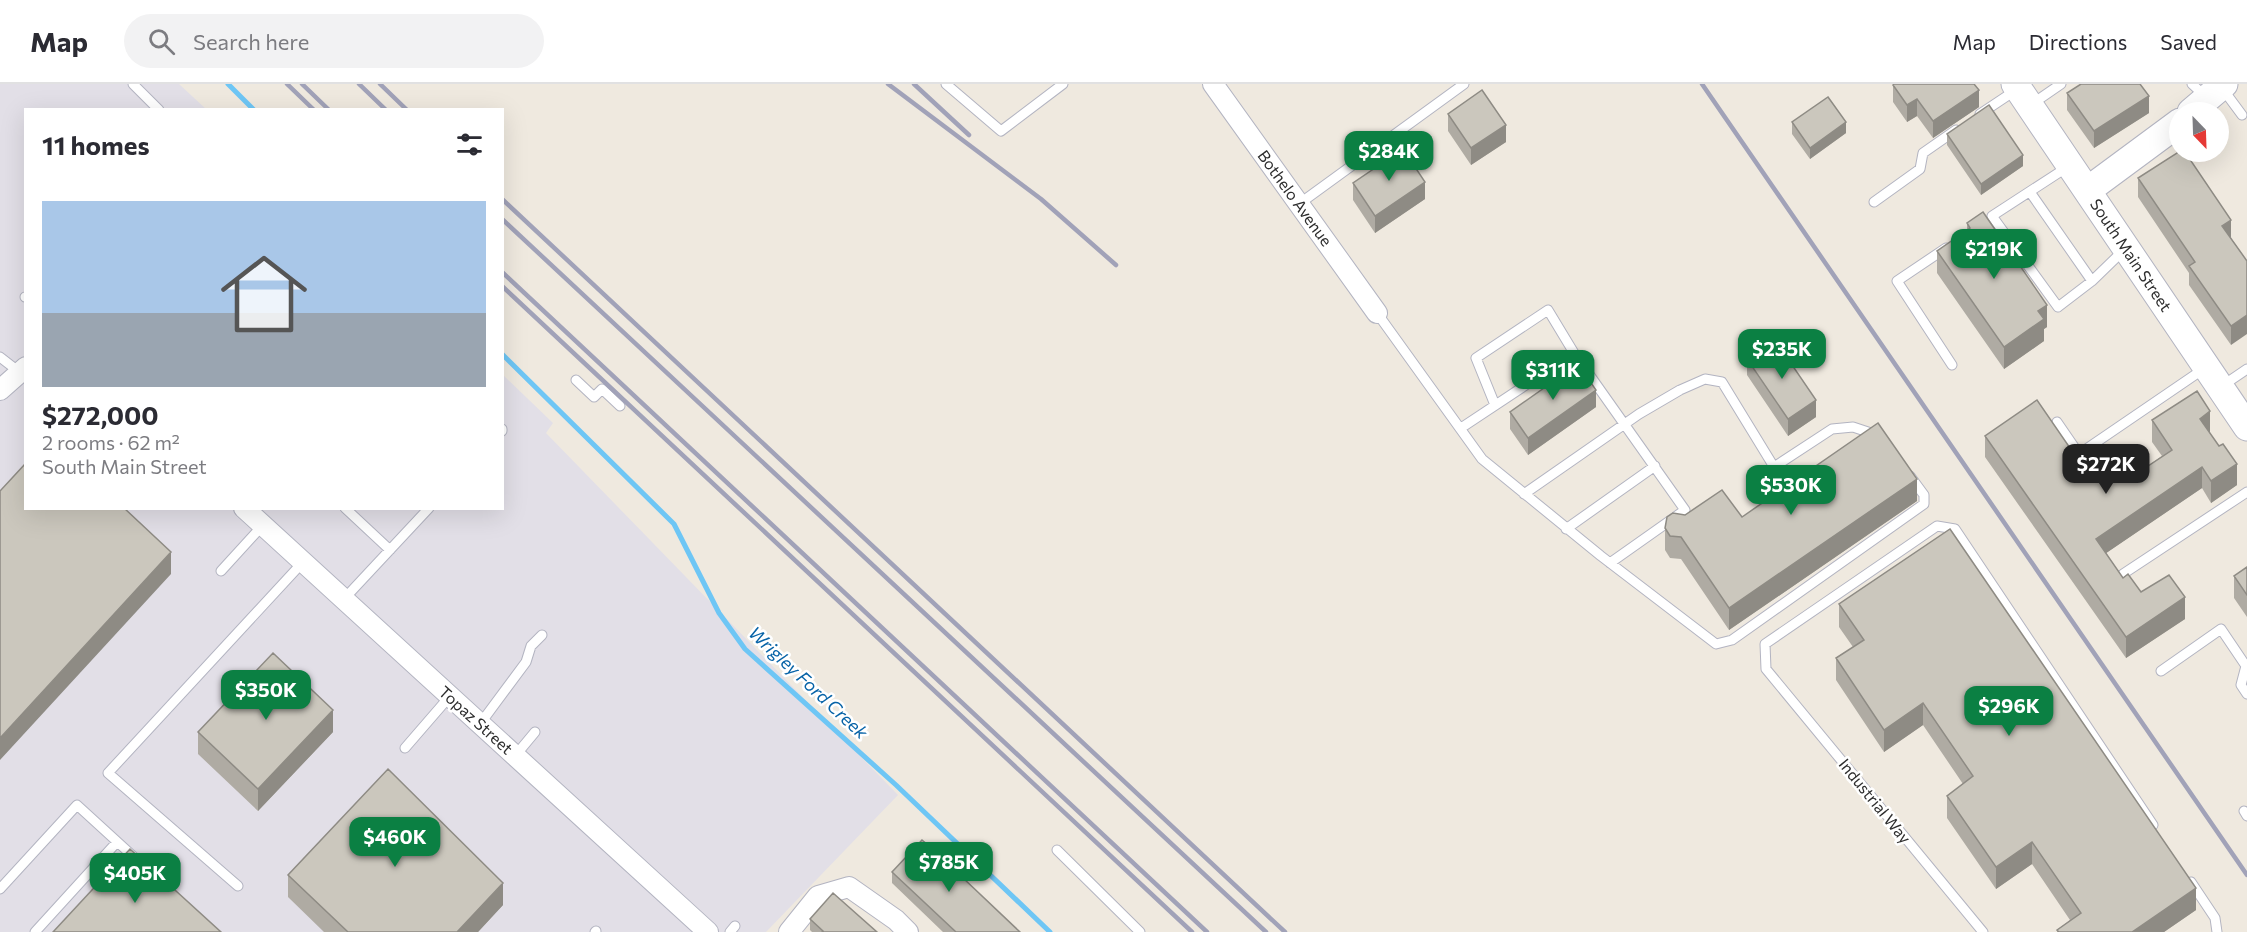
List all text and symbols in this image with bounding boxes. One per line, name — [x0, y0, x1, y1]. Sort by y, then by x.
search box — [124, 14, 544, 68]
text: Map — [30, 24, 88, 58]
icon: search — [145, 25, 178, 58]
text: Search here — [193, 28, 309, 55]
text: Map — [1953, 29, 1996, 54]
text: Directions — [2029, 29, 2127, 54]
text: Saved — [2160, 29, 2217, 54]
north arrow — [2169, 102, 2229, 162]
map controls — [2169, 102, 2229, 162]
icon: filters — [453, 128, 486, 161]
text: 11 homes — [42, 129, 150, 160]
pin: $284K — [1347, 131, 1431, 182]
text: $284K — [1358, 138, 1420, 162]
street label: Bothelo Avenue — [1254, 146, 1337, 249]
street label: South Main Street — [2087, 195, 2176, 315]
pin: $219K — [1952, 229, 2036, 280]
text: $219K — [1965, 236, 2023, 260]
icon: home — [210, 240, 318, 348]
pin: $235K — [1740, 329, 1824, 380]
text: $235K — [1752, 336, 1812, 360]
pin: $311K — [1511, 350, 1595, 401]
text: $311K — [1525, 357, 1581, 381]
text: $272,000 — [42, 399, 159, 430]
text: 2 rooms · 62 m² — [42, 430, 180, 454]
pin: $272K — [2064, 444, 2148, 495]
text: $272K — [2076, 451, 2136, 475]
text: South Main Street — [42, 454, 207, 478]
pin: $530K — [1749, 465, 1833, 516]
text: $530K — [1760, 472, 1822, 496]
water label: Wrigley Ford Creek — [744, 621, 874, 744]
pin: $350K — [224, 670, 308, 721]
text: $350K — [235, 677, 297, 701]
street label: Topaz Street — [436, 682, 517, 758]
pin: $296K — [1967, 686, 2051, 737]
text: $296K — [1978, 693, 2040, 717]
street label: Industrial Way — [1835, 754, 1915, 847]
pin: $460K — [353, 817, 437, 868]
text: $460K — [363, 824, 427, 848]
pin: $785K — [907, 842, 991, 893]
text: $785K — [919, 849, 979, 873]
pin: $405K — [93, 853, 177, 904]
text: $405K — [104, 860, 166, 884]

